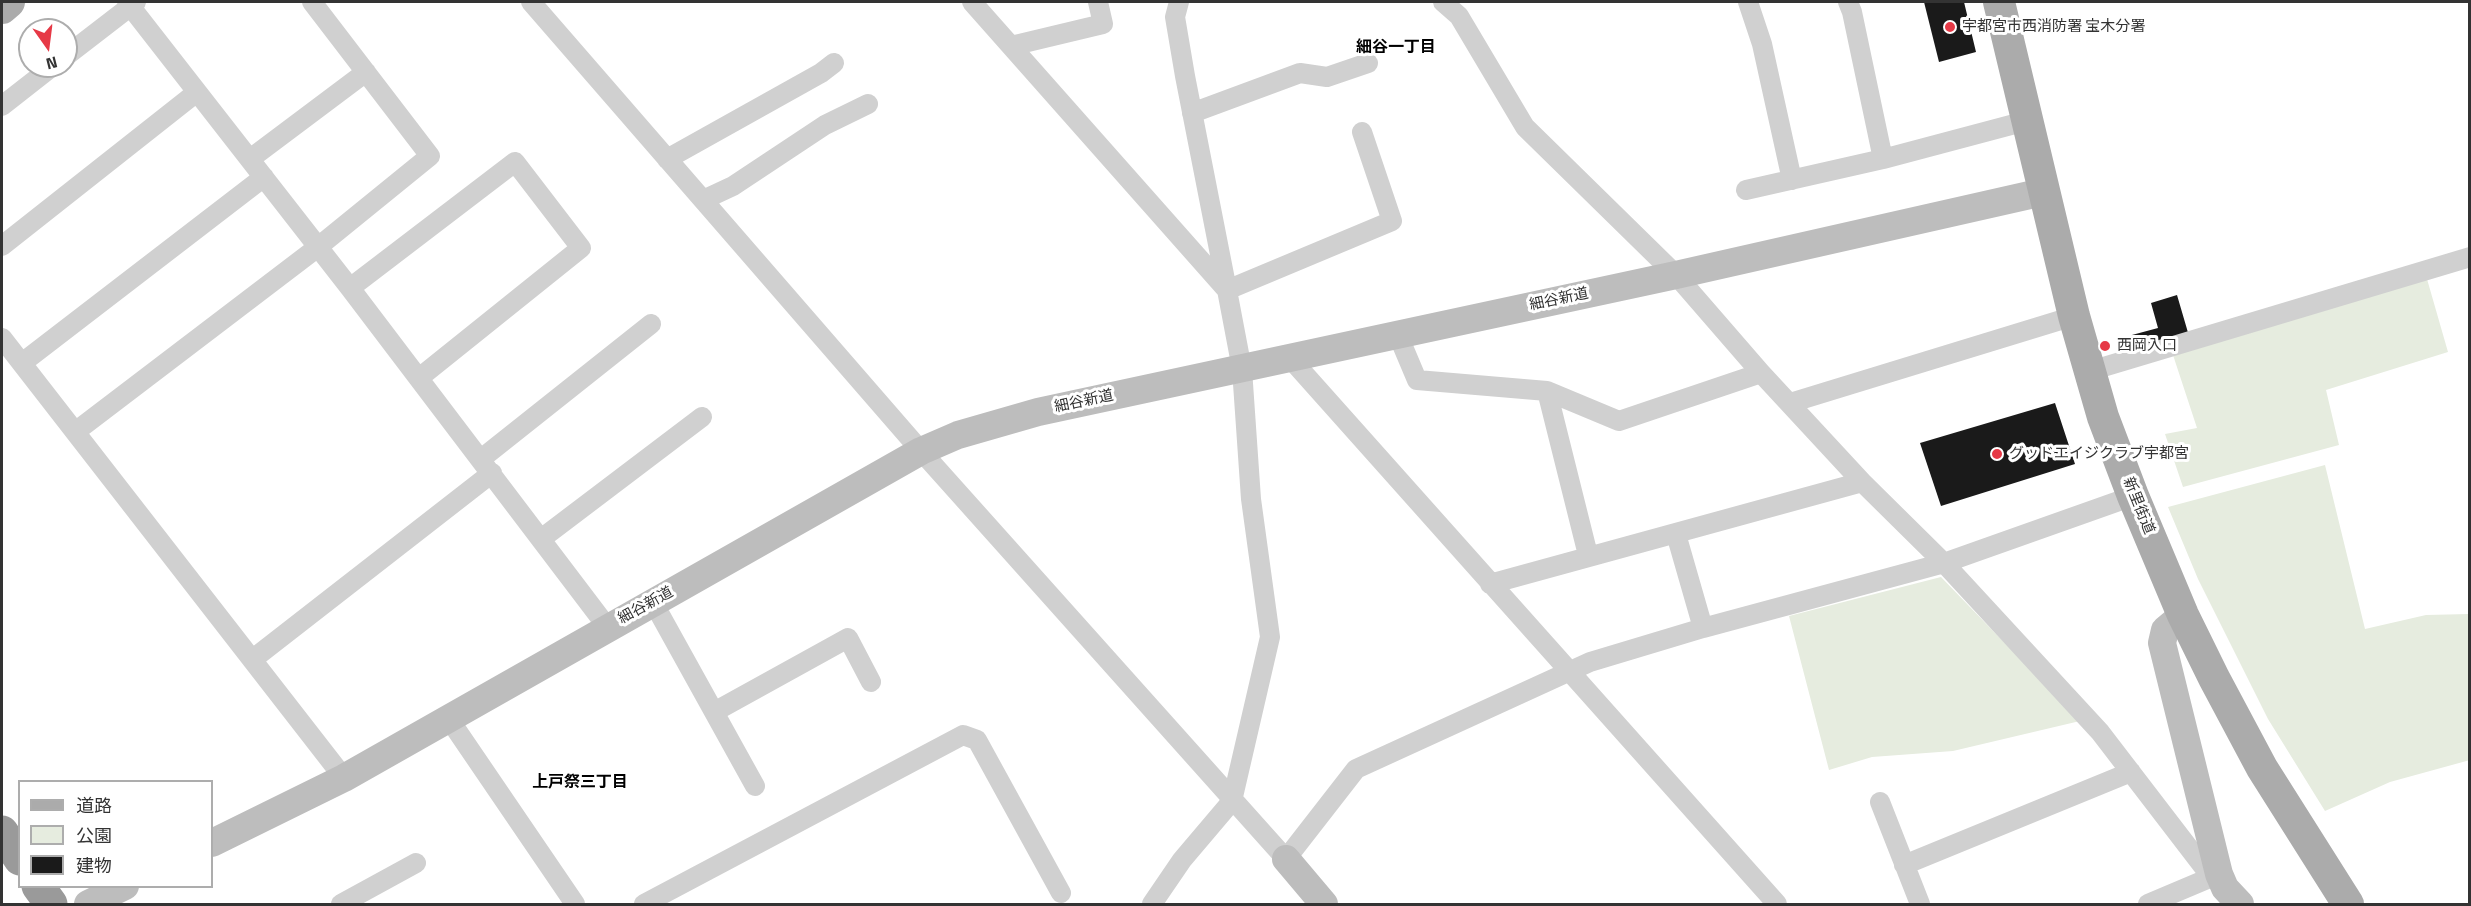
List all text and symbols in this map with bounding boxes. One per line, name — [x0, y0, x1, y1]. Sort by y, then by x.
north arrow — [18, 18, 78, 78]
place label: 宇都宮市西消防署 宝木分署 — [1962, 18, 2145, 36]
marker: 宇都宮市西消防署 宝木分署 — [1943, 20, 1957, 34]
district label: 細谷一丁目 — [1356, 38, 1436, 58]
text: N — [44, 51, 60, 77]
street label: 細谷新道 — [1528, 285, 1590, 315]
place label: 西岡入口 — [2117, 337, 2177, 355]
marker: 西岡入口 — [2098, 339, 2112, 353]
street label: 細谷新道 — [1053, 387, 1115, 417]
place label: グッドエイジクラブ宇都宮 — [2009, 445, 2189, 463]
marker: グッドエイジクラブ宇都宮 — [1990, 447, 2004, 461]
street label: 新里街道 — [2118, 475, 2158, 537]
street label: 細谷新道 — [615, 584, 677, 628]
district label: 上戸祭三丁目 — [532, 773, 628, 793]
legend — [18, 780, 213, 888]
text: 道路 — [76, 792, 112, 819]
text: 公園 — [76, 822, 112, 849]
text: 建物 — [76, 852, 112, 879]

